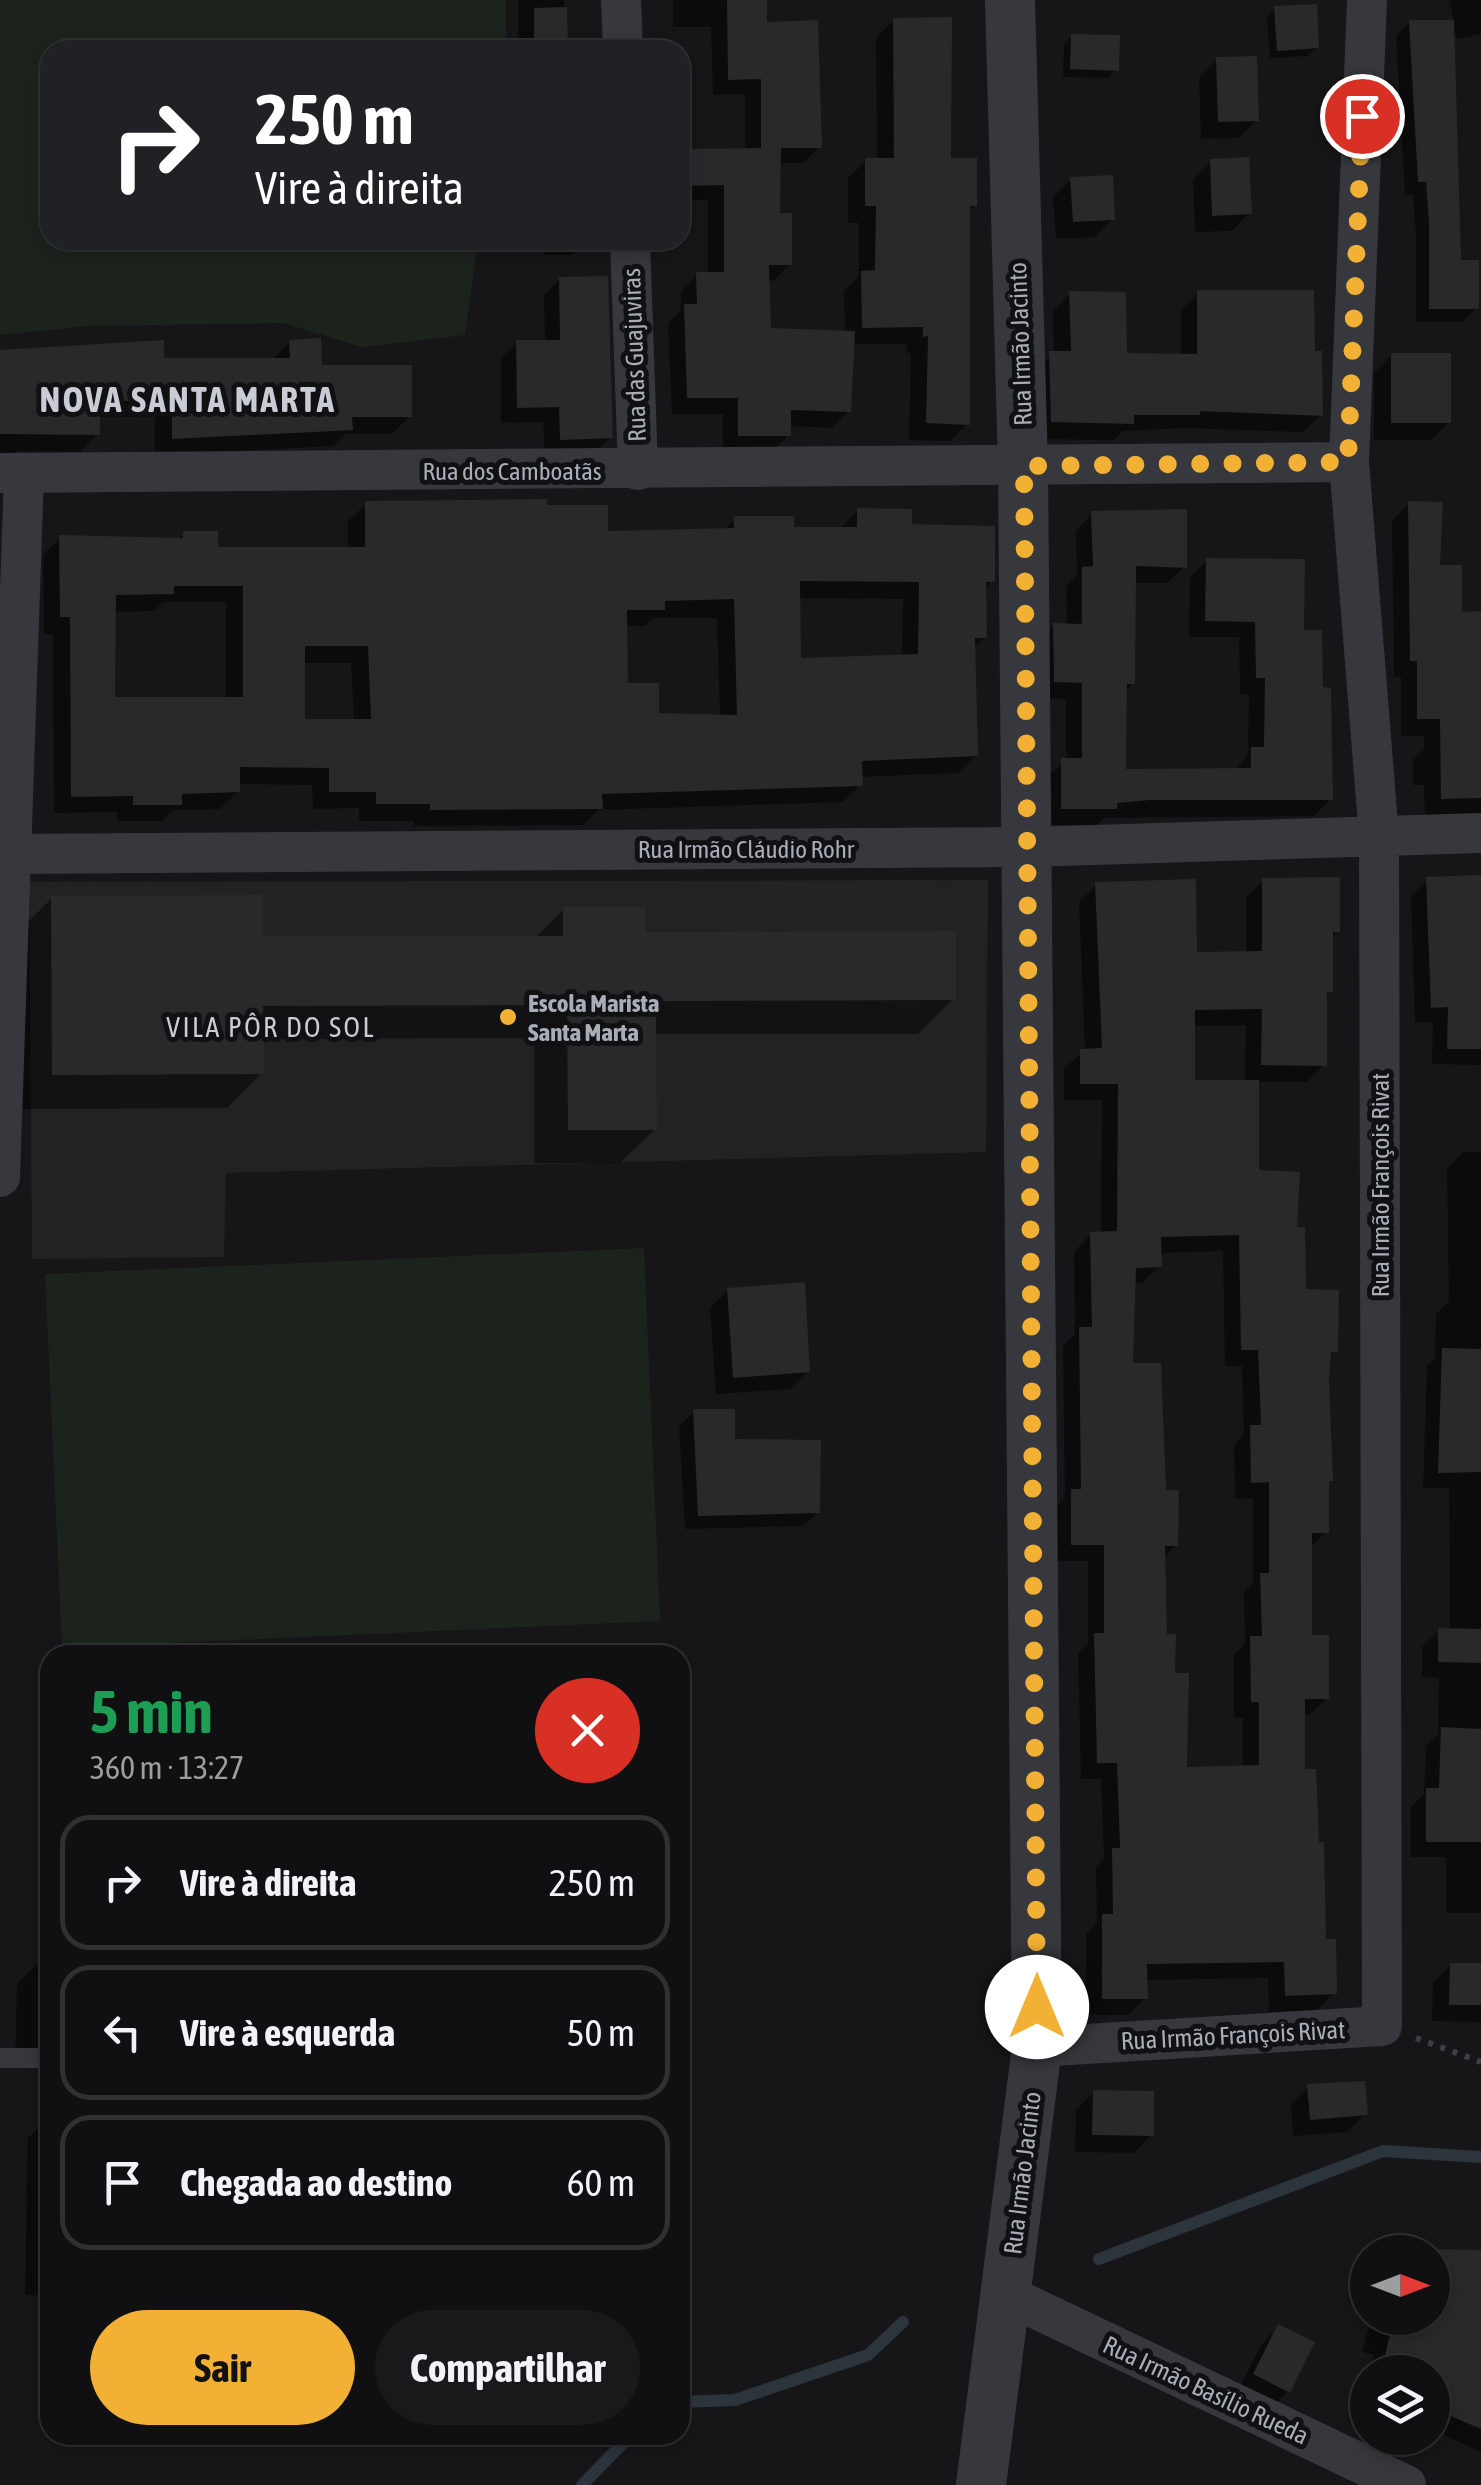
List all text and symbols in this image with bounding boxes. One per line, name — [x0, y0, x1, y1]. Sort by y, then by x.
pin — [1320, 74, 1405, 159]
text: 250 m — [255, 79, 414, 159]
icon: right — [90, 80, 220, 210]
icon: arrive — [1335, 89, 1390, 144]
text: Vire à direita — [255, 162, 464, 214]
street label: Rua Irmão Jacinto — [1003, 262, 1037, 426]
street label: Rua das Guajuviras — [617, 268, 651, 442]
district label: NOVA SANTA MARTA — [40, 379, 336, 419]
street label: Rua dos Camboatãs — [422, 457, 602, 485]
street label: Rua Irmão Cláudio Rohr — [638, 835, 855, 863]
place label: Escola Marista Santa Marta — [528, 989, 659, 1046]
marker: Escola Marista Santa Marta — [497, 1006, 519, 1028]
district label: VILA PÔR DO SOL — [166, 1011, 376, 1043]
street label: Rua Irmão François Rivat — [1366, 1073, 1394, 1297]
text: 5 min — [90, 1677, 213, 1746]
button: close — [535, 1678, 640, 1783]
text: 360 m · 13:27 — [90, 1749, 244, 1786]
icon: right — [95, 1855, 150, 1910]
text: Vire à direita — [180, 1861, 356, 1904]
text: 250 m — [549, 1861, 635, 1904]
position arrow — [985, 1955, 1089, 2059]
icon: left — [95, 2005, 150, 2060]
text: Vire à esquerda — [180, 2011, 395, 2054]
text: 50 m — [567, 2011, 635, 2054]
street label: Rua Irmão François Rivat — [1120, 2015, 1346, 2055]
street label: Rua Irmão Jacinto — [998, 2090, 1046, 2256]
icon: arrive — [95, 2155, 150, 2210]
text: Chegada ao destino — [180, 2161, 452, 2204]
text: 60 m — [567, 2161, 635, 2204]
north arrow — [1350, 2235, 1450, 2335]
map controls — [1350, 2235, 1450, 2455]
button: Sair — [90, 2310, 355, 2425]
button: Compartilhar — [375, 2310, 640, 2425]
street label: Rua Irmão Basílio Rueda — [1099, 2330, 1313, 2450]
button: layers — [1350, 2355, 1450, 2455]

